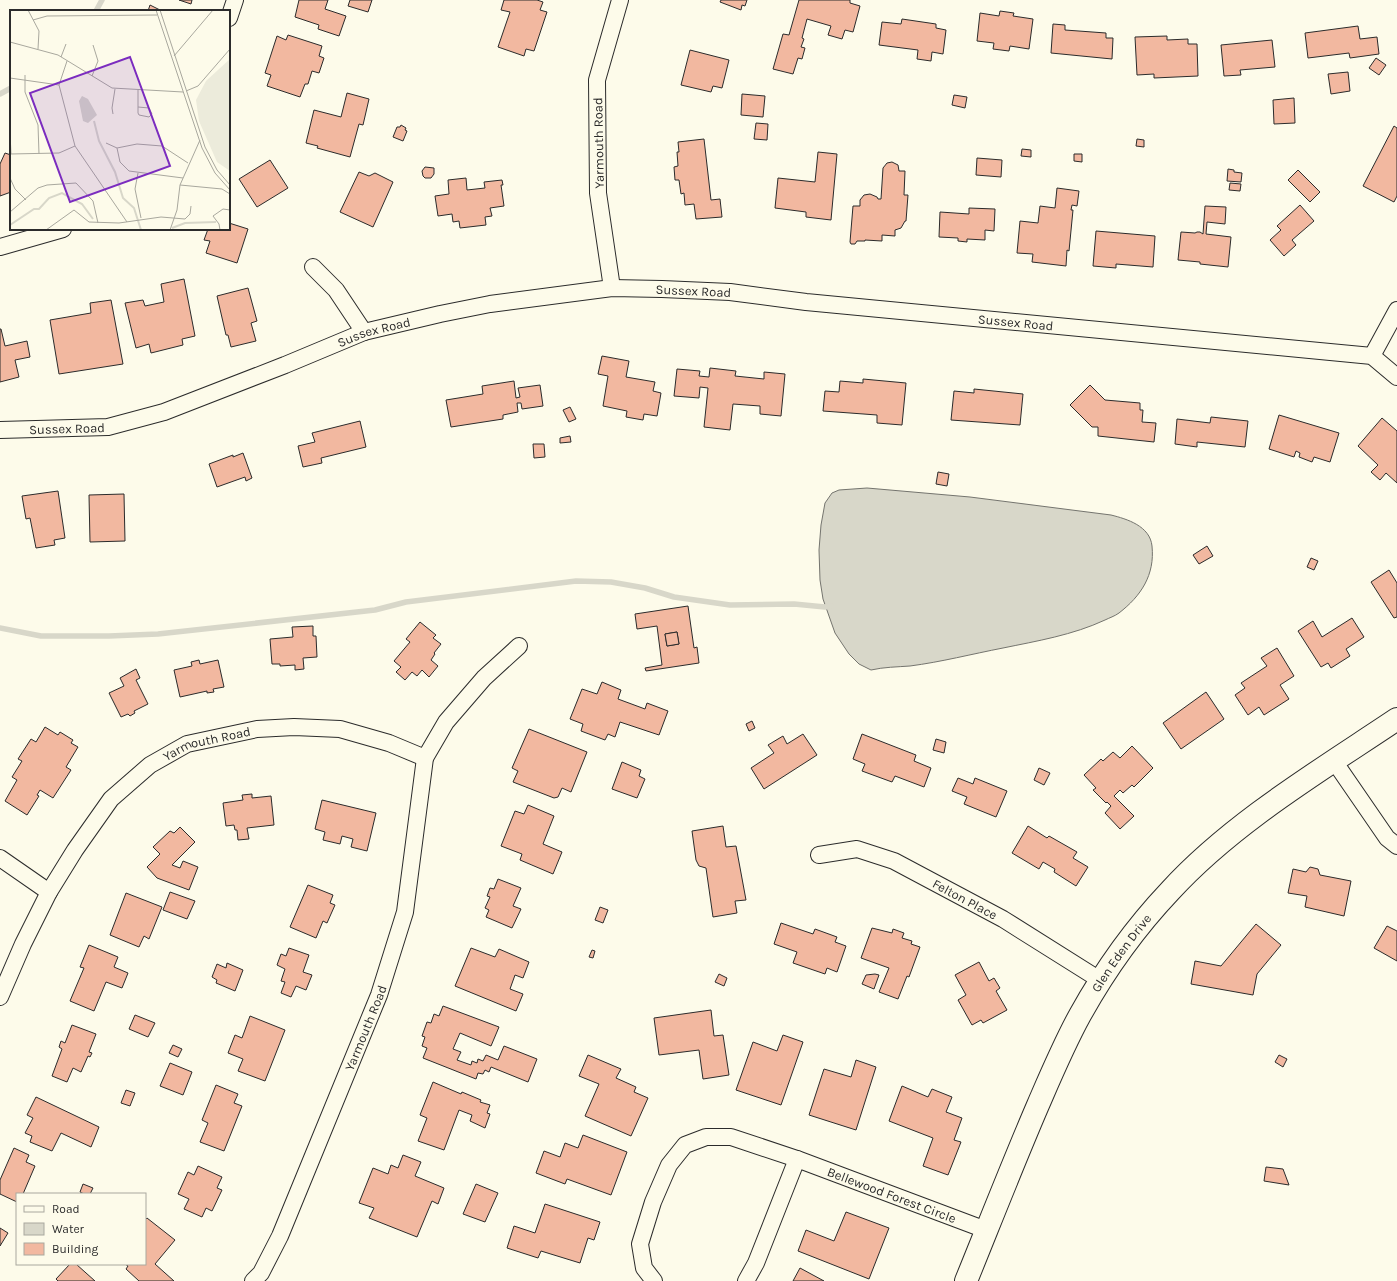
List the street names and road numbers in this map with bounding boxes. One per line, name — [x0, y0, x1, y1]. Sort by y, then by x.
street label: Yarmouth Road — [590, 97, 607, 189]
street label: Sussex Road — [655, 282, 732, 300]
street label: Sussex Road — [977, 311, 1054, 334]
street label: Sussex Road — [335, 314, 412, 350]
street label: Sussex Road — [29, 420, 105, 437]
street label: Yarmouth Road — [160, 724, 252, 764]
street label: Felton Place — [930, 876, 1000, 923]
street label: Glen Eden Drive — [1088, 911, 1155, 995]
street label: Yarmouth Road — [342, 983, 390, 1073]
street label: Bellewood Forest Circle — [825, 1164, 959, 1226]

